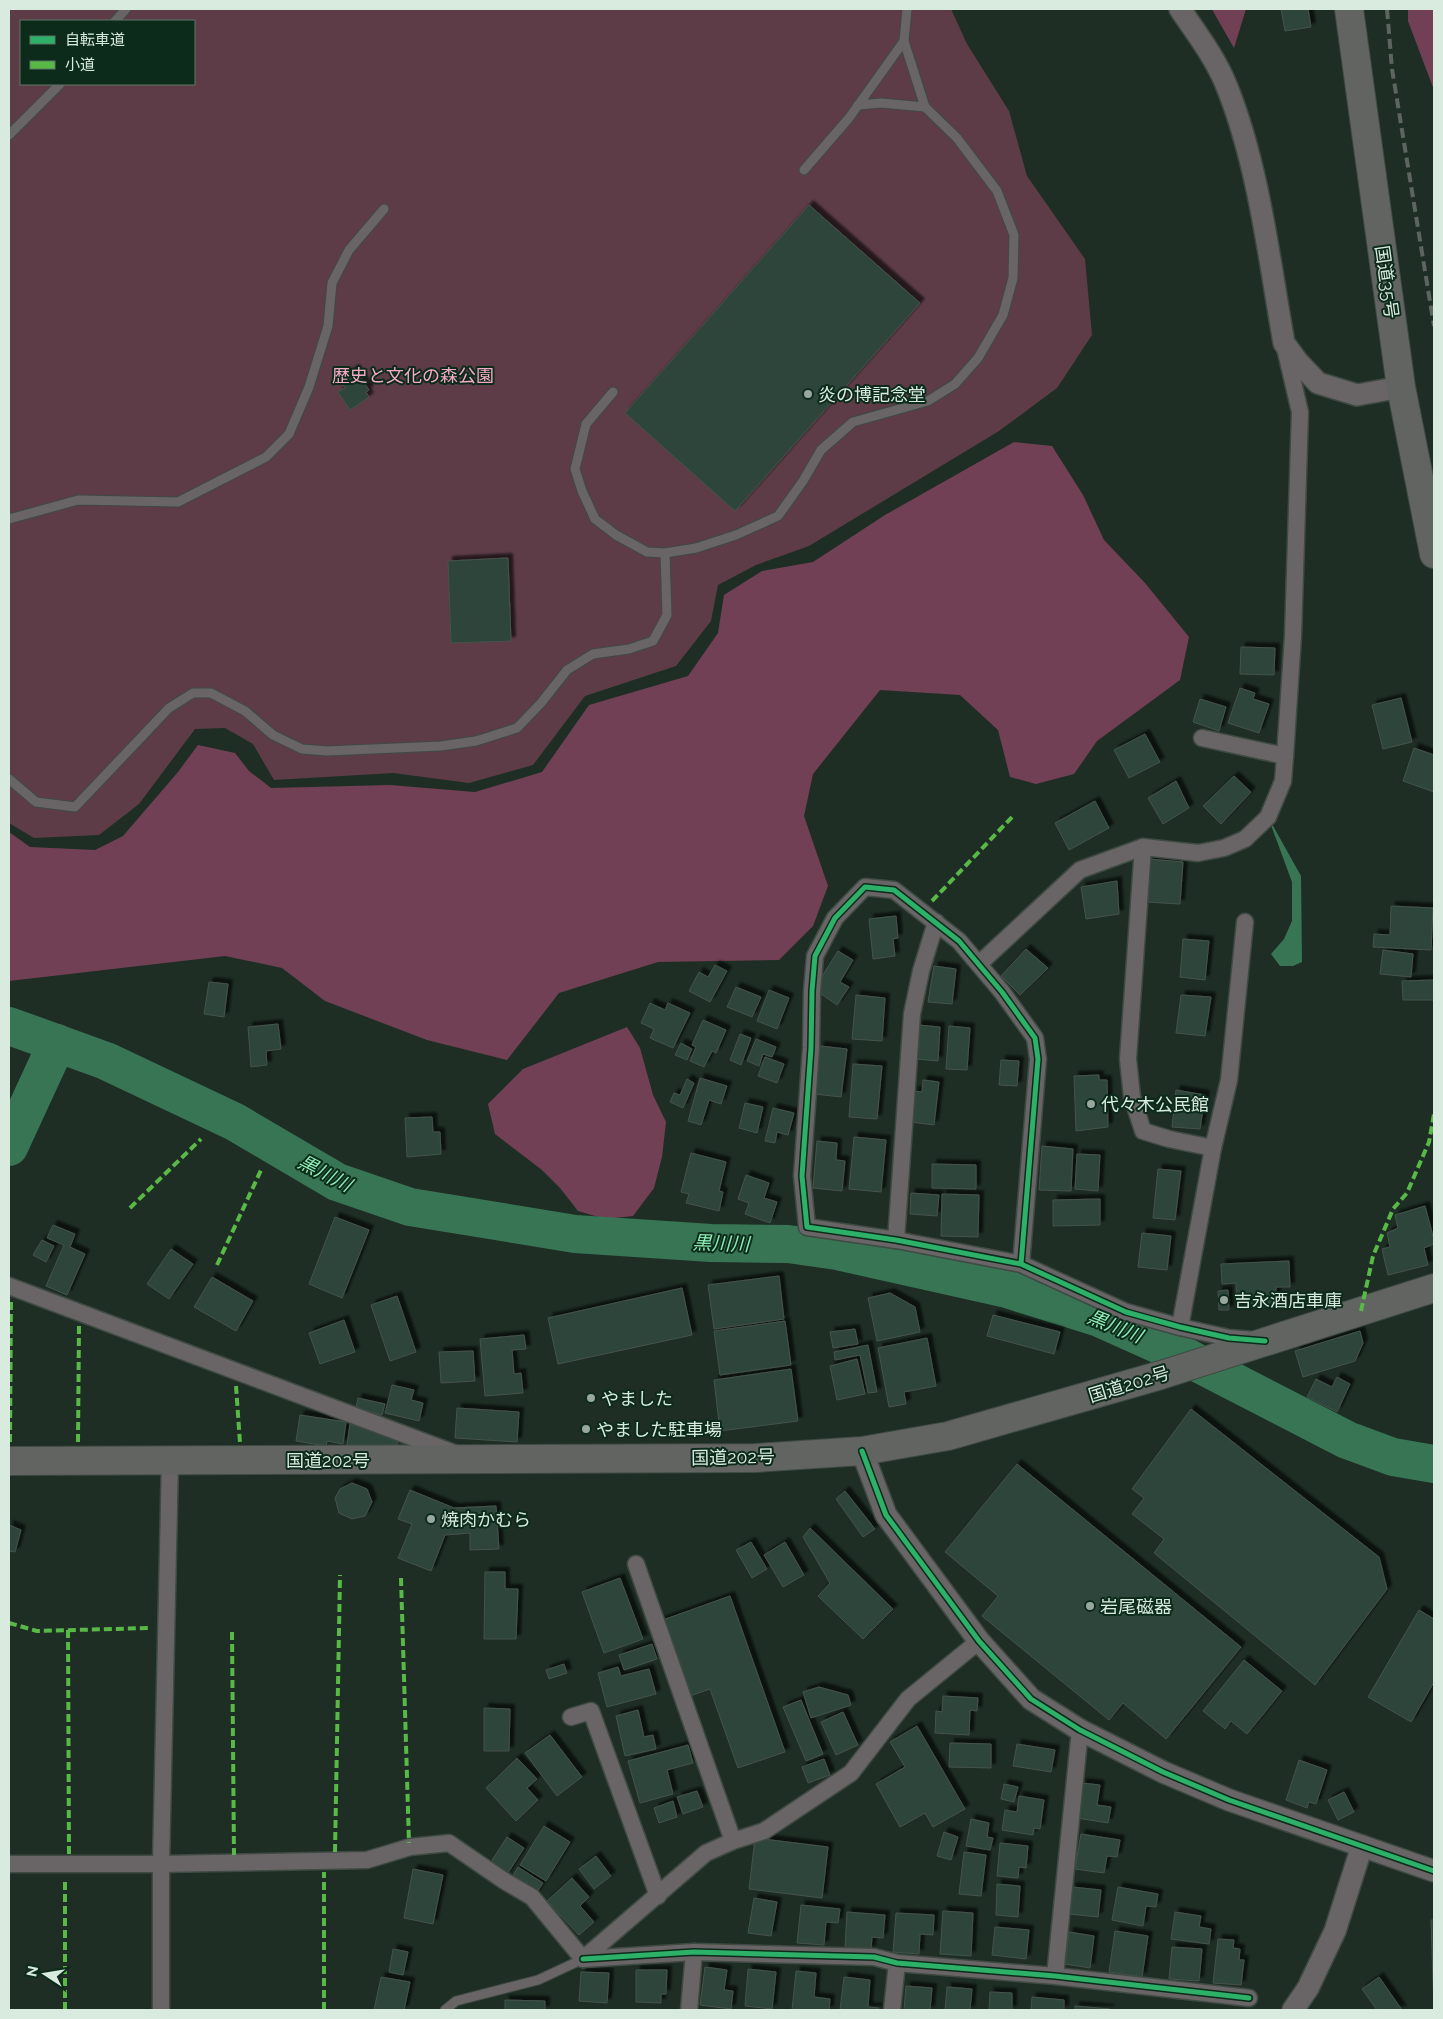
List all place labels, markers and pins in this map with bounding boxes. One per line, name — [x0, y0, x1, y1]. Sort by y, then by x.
place label: 炎の博記念堂 — [818, 384, 926, 405]
marker: 炎の博記念堂 — [802, 388, 814, 400]
place label: 代々木公民館 — [1101, 1094, 1209, 1115]
marker: 代々木公民館 — [1085, 1098, 1097, 1110]
place label: 吉永酒店車庫 — [1234, 1290, 1342, 1311]
marker: 吉永酒店車庫 — [1218, 1294, 1230, 1306]
place label: やました — [601, 1388, 673, 1409]
marker: やました — [585, 1392, 597, 1404]
place label: やました駐車場 — [596, 1419, 722, 1440]
marker: やました駐車場 — [580, 1423, 592, 1435]
place label: 焼肉かむら — [441, 1509, 531, 1530]
marker: 焼肉かむら — [425, 1513, 437, 1525]
place label: 岩尾磁器 — [1100, 1596, 1172, 1617]
marker: 岩尾磁器 — [1084, 1600, 1096, 1612]

